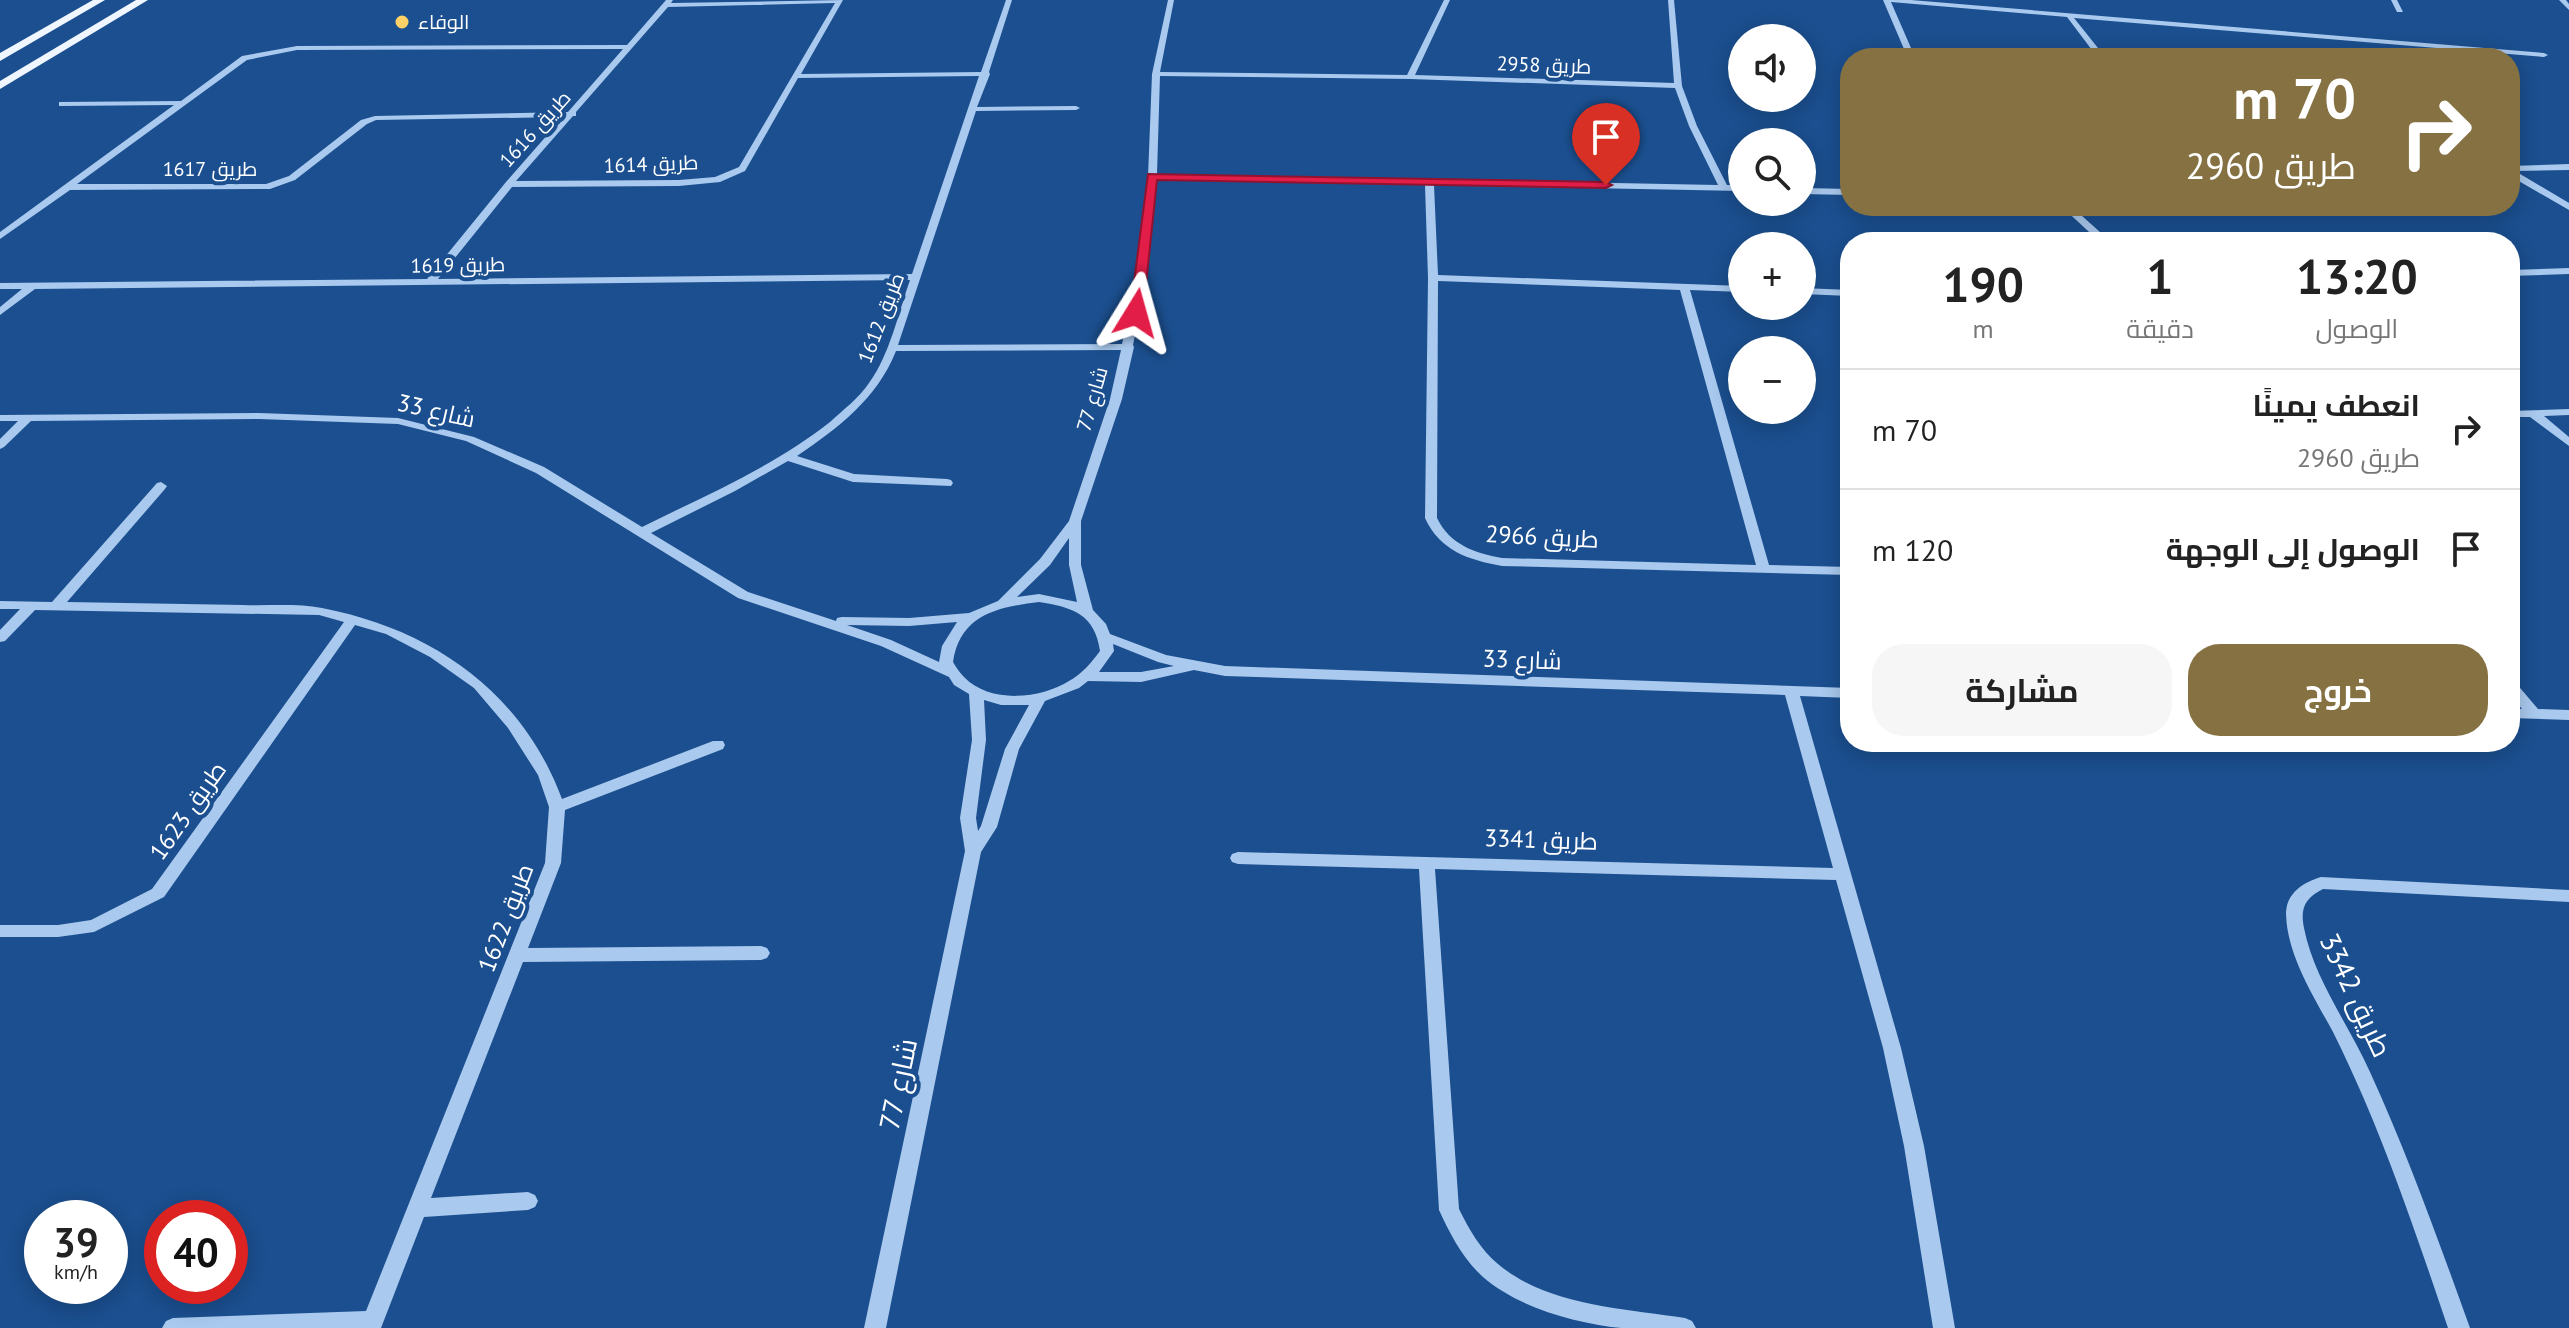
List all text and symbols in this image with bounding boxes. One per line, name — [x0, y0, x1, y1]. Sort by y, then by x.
place label: الوفاء — [418, 9, 469, 35]
marker: الوفاء — [393, 13, 411, 31]
map controls — [1728, 24, 1816, 424]
button: sound — [1728, 24, 1816, 112]
street label: طريق 2958 — [1496, 50, 1592, 80]
text: 70 m — [2233, 62, 2356, 134]
icon: right — [2384, 80, 2488, 184]
street label: طريق 1616 — [494, 85, 576, 173]
pin — [1572, 103, 1640, 185]
icon: arrive — [1584, 115, 1628, 159]
button: search — [1728, 128, 1816, 216]
text: طريق 2960 — [2186, 142, 2356, 189]
street label: طريق 1614 — [603, 149, 699, 179]
street label: طريق 1617 — [163, 156, 257, 182]
button: + — [1728, 232, 1816, 320]
text: 1 — [2146, 245, 2174, 307]
text: 13:20 — [2296, 245, 2418, 307]
street label: طريق 1619 — [410, 251, 506, 279]
text: 190 — [1942, 253, 2024, 315]
street label: طريق 1612 — [852, 269, 910, 367]
position arrow — [1094, 271, 1178, 355]
text: m — [1973, 312, 1994, 345]
text: دقيقة — [2126, 312, 2194, 345]
text: الوصول — [2315, 312, 2398, 345]
button: − — [1728, 336, 1816, 424]
street label: شارع 77 — [1070, 364, 1115, 435]
text: انعطف يمينًا — [2252, 385, 2420, 424]
street label: شارع 33 — [394, 387, 478, 435]
icon: right — [2444, 407, 2488, 451]
text: 70 m — [1872, 410, 1937, 449]
text: طريق 2960 — [2297, 441, 2420, 474]
street label: طريق 2966 — [1485, 518, 1600, 555]
icon: arrive — [2444, 527, 2488, 571]
text: الوصول إلى الوجهة — [2166, 529, 2420, 568]
text: 120 m — [1872, 530, 1953, 569]
street label: شارع 33 — [1482, 643, 1562, 677]
button: مشاركة — [1872, 644, 2172, 736]
button: خروج — [2188, 644, 2488, 736]
street label: طريق 1623 — [142, 755, 233, 866]
street label: طريق 3341 — [1484, 822, 1598, 857]
street label: طريق 1622 — [471, 859, 540, 976]
street label: طريق 3342 — [2312, 927, 2401, 1063]
street label: شارع 77 — [870, 1035, 926, 1133]
speed limit sign: 40 — [144, 1200, 248, 1304]
text: 39 — [53, 1216, 99, 1268]
text: km/h — [54, 1259, 98, 1285]

